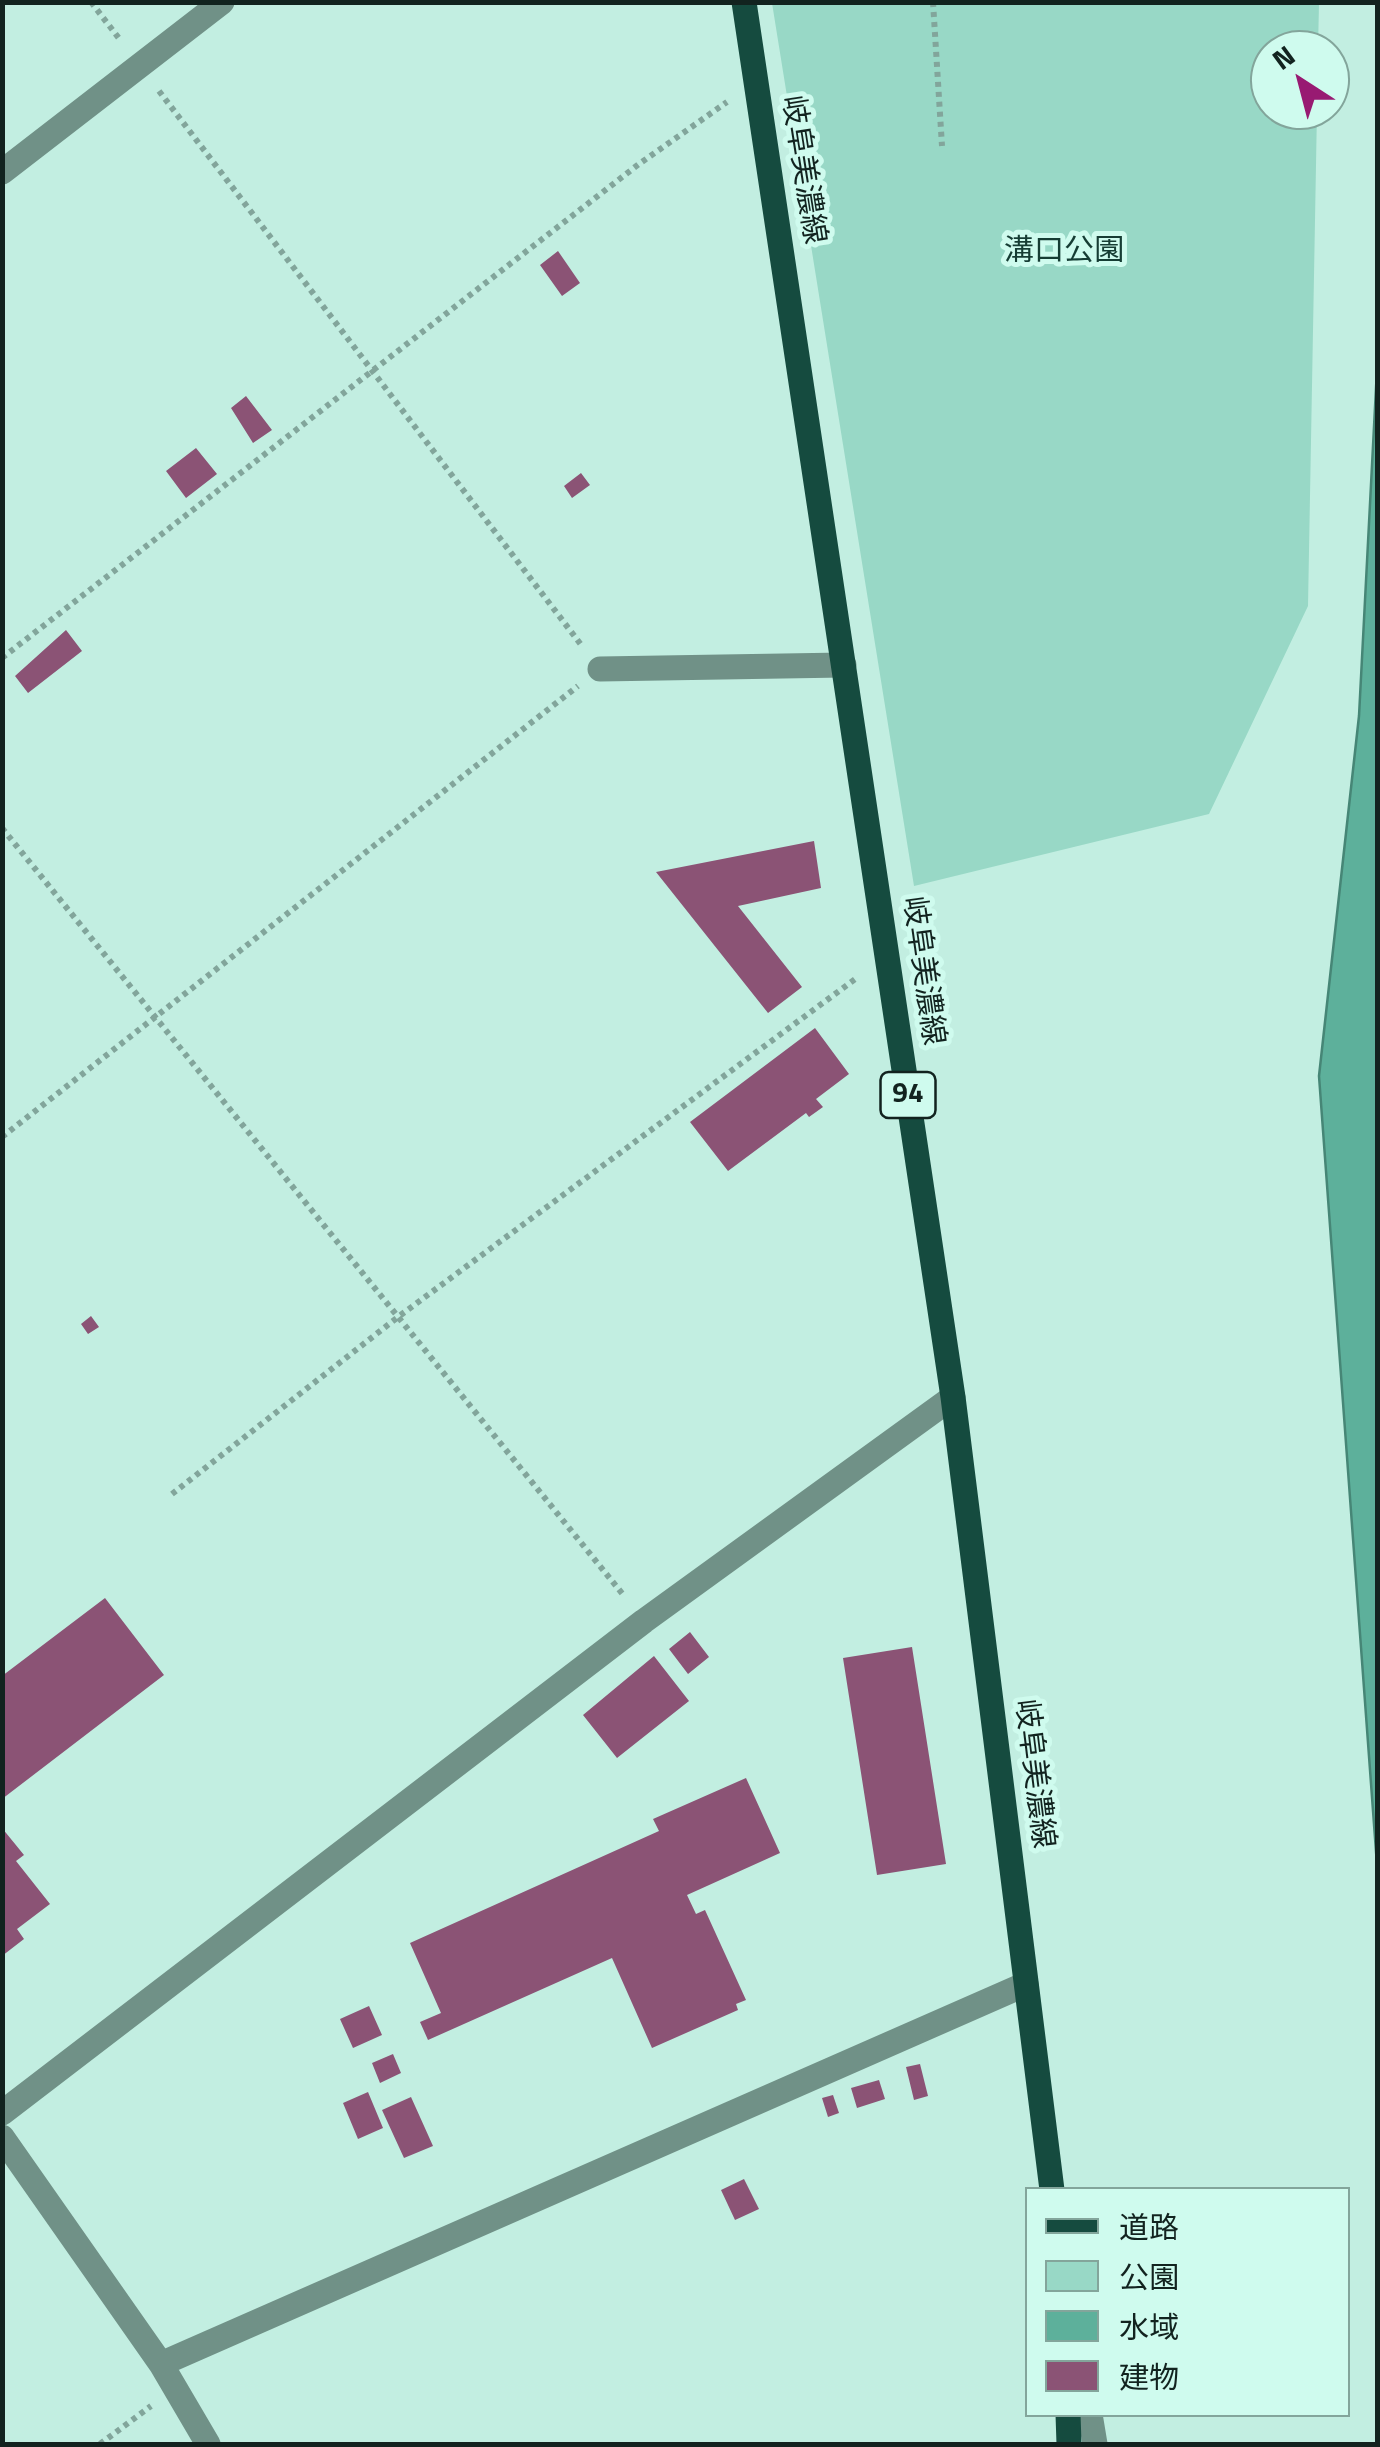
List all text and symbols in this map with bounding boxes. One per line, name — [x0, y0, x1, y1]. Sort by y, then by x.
north arrow — [1250, 30, 1350, 130]
text: N — [1263, 34, 1304, 80]
street label: 岐阜美濃線 — [772, 93, 832, 247]
park label: 溝口公園 — [1004, 235, 1124, 271]
street label: 岐阜美濃線 — [894, 894, 950, 1048]
road number: 94 — [880, 1072, 936, 1118]
street label: 岐阜美濃線 — [1006, 1697, 1060, 1851]
legend — [1025, 2187, 1350, 2417]
text: 道路 — [1119, 2204, 1179, 2250]
text: 公園 — [1119, 2254, 1179, 2300]
text: 水域 — [1119, 2304, 1179, 2350]
text: 建物 — [1119, 2354, 1179, 2400]

